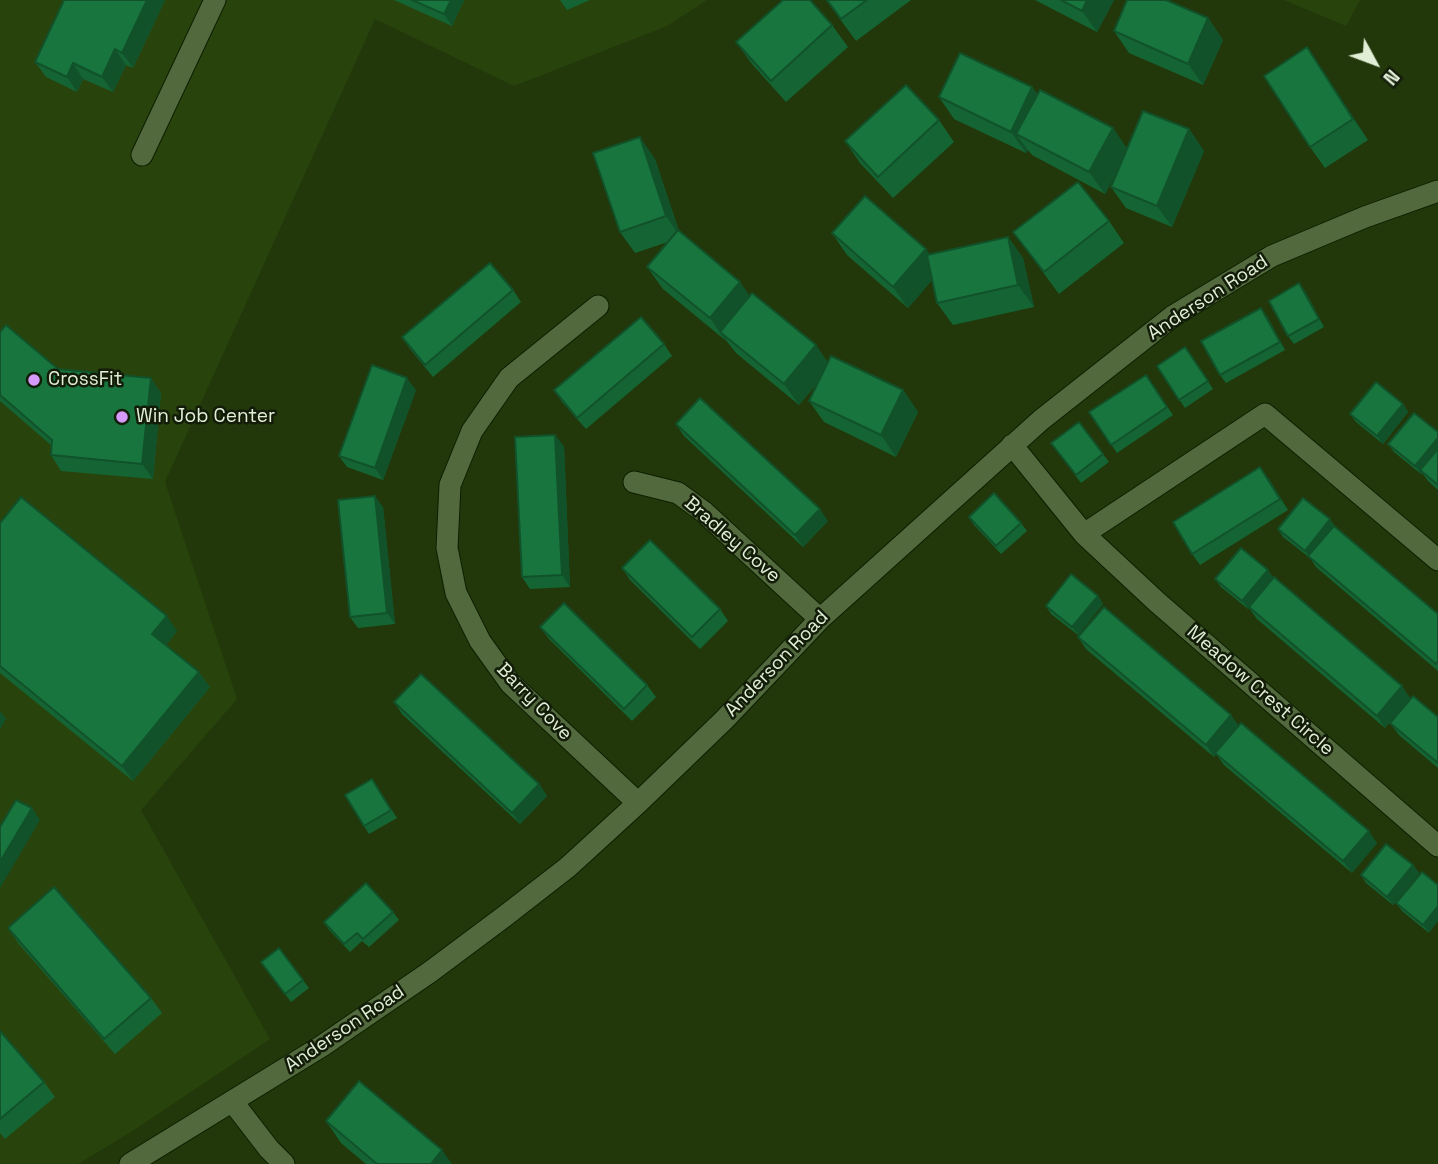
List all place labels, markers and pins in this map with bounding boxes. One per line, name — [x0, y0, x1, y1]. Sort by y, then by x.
place label: CrossFit — [48, 369, 122, 391]
marker: CrossFit — [26, 372, 42, 388]
place label: Win Job Center — [136, 406, 275, 428]
marker: Win Job Center — [114, 409, 130, 425]

